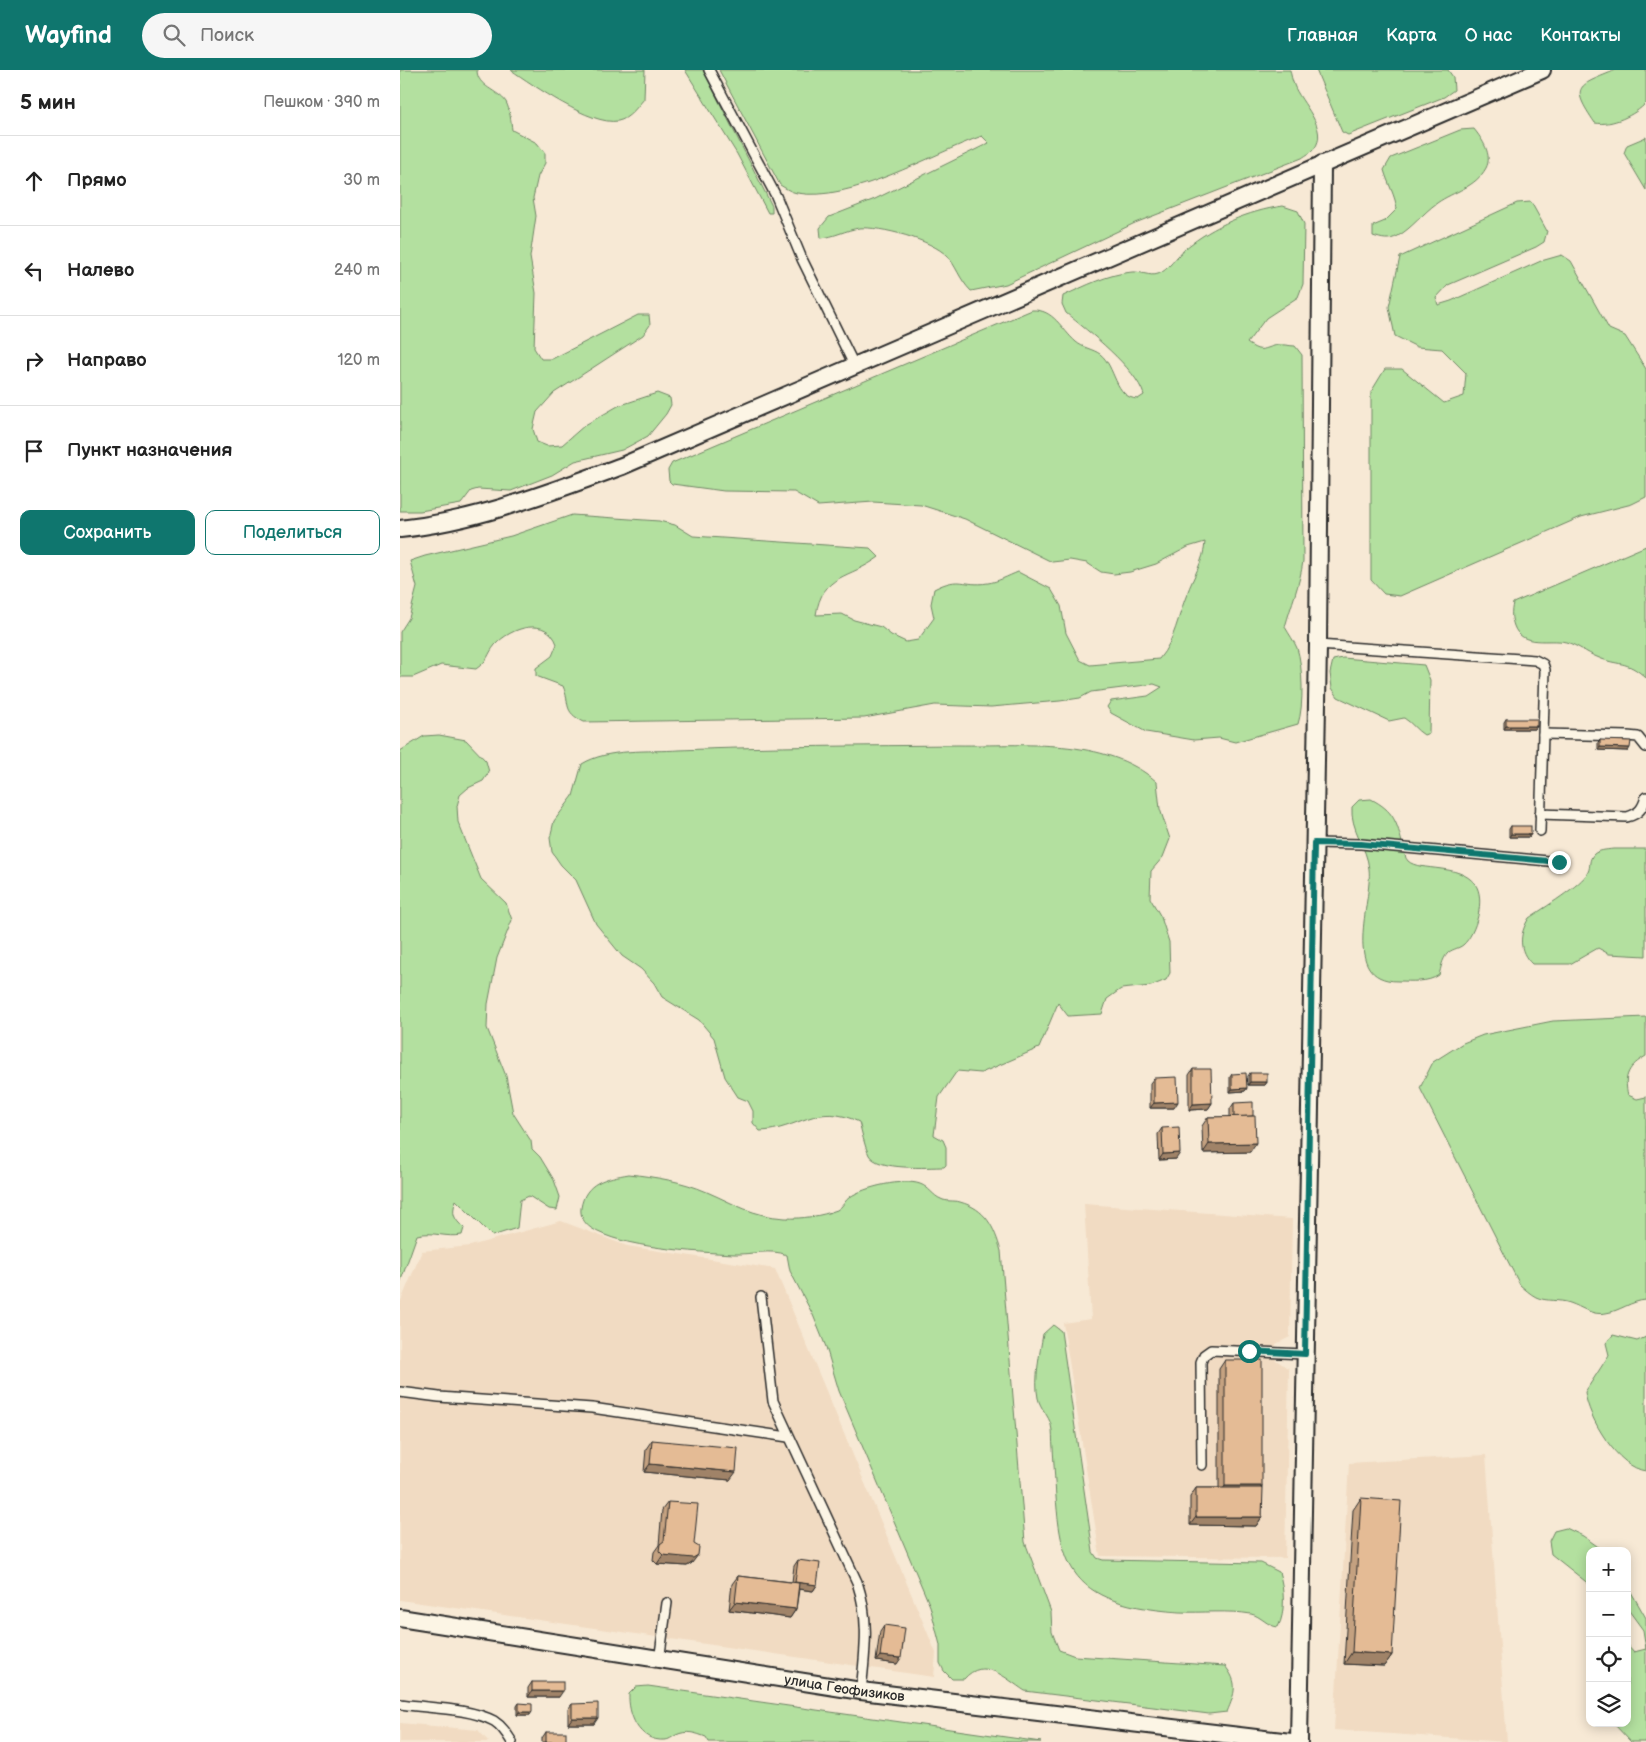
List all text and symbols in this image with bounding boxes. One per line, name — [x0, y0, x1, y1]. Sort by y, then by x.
search box — [142, 13, 492, 58]
text: Wayfind — [25, 21, 112, 50]
icon: search — [160, 21, 188, 49]
text: Поиск — [200, 24, 254, 47]
text: Главная — [1287, 25, 1358, 46]
text: Карта — [1386, 25, 1437, 46]
text: О нас — [1465, 25, 1512, 46]
text: Контакты — [1540, 25, 1621, 46]
text: 5 мин — [20, 90, 76, 115]
text: Пешком · 390 m — [263, 93, 380, 112]
icon: ahead — [20, 167, 48, 195]
text: Прямо — [67, 169, 127, 192]
text: 30 m — [343, 171, 380, 190]
icon: left — [20, 257, 48, 285]
text: Налево — [67, 259, 134, 282]
text: 240 m — [334, 261, 380, 280]
icon: right — [20, 347, 48, 375]
text: Направо — [67, 349, 147, 372]
text: 120 m — [337, 351, 380, 370]
icon: arrive — [20, 437, 48, 465]
text: Пункт назначения — [67, 439, 232, 462]
button: Сохранить — [20, 510, 195, 555]
button: Поделиться — [205, 510, 380, 555]
route end — [1548, 851, 1571, 874]
route start — [1238, 1340, 1261, 1363]
map controls — [1586, 1547, 1631, 1727]
button: + — [1586, 1547, 1631, 1592]
button: − — [1586, 1592, 1631, 1637]
button: locate — [1586, 1637, 1631, 1682]
street label: улица Геофизиков — [783, 1671, 906, 1705]
button: layers — [1586, 1682, 1631, 1727]

